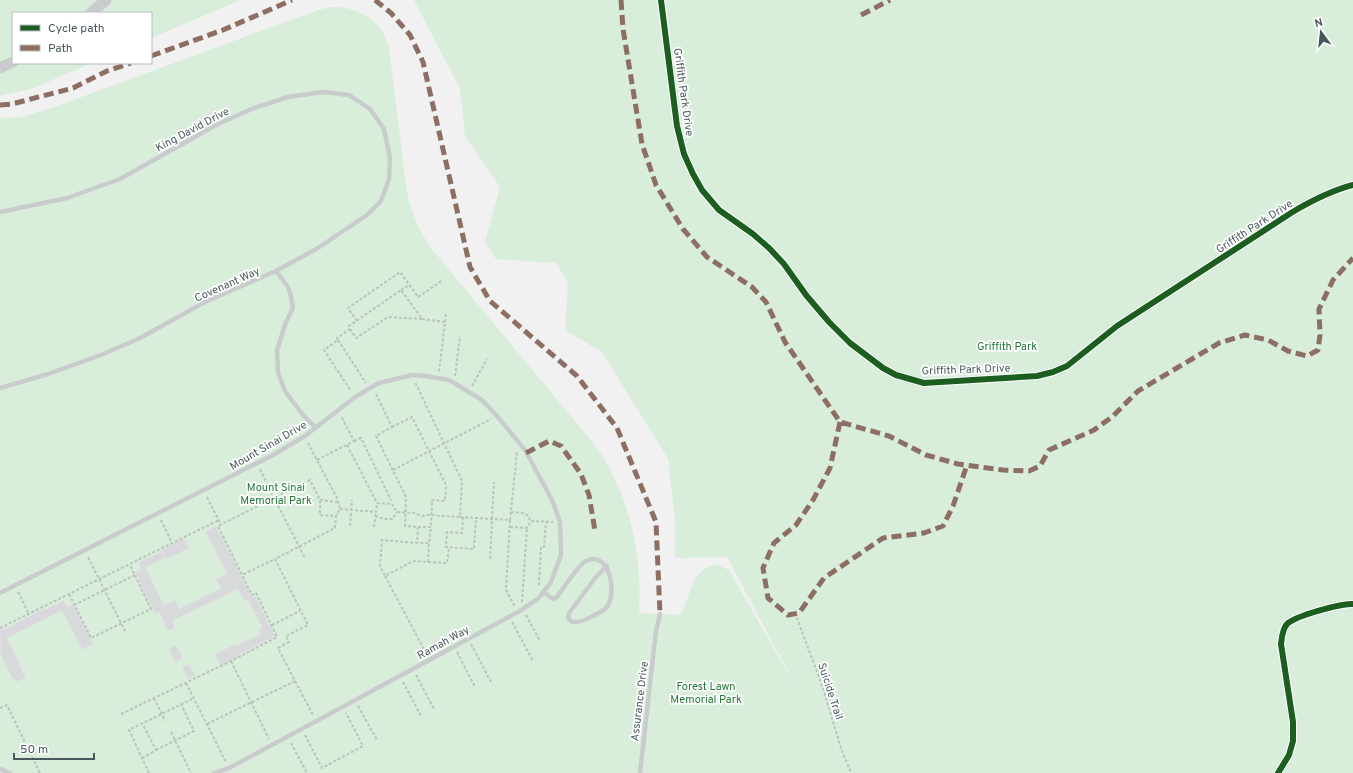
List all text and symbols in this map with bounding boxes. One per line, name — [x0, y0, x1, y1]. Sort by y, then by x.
legend — [12, 12, 152, 64]
north arrow — [1301, 12, 1341, 52]
text: N — [1313, 16, 1324, 31]
text: Cycle path — [48, 21, 105, 37]
text: Path — [48, 41, 73, 57]
street label: Griffith Park Drive — [670, 47, 696, 137]
street label: King David Drive — [153, 105, 232, 155]
street label: Griffith Park Drive — [1213, 197, 1296, 257]
street label: Covenant Way — [193, 264, 262, 306]
park label: Griffith Park — [977, 340, 1037, 354]
street label: Griffith Park Drive — [921, 361, 1011, 379]
street label: Mount Sinai Drive — [227, 418, 310, 474]
park label: Mount Sinai Memorial Park — [240, 481, 312, 508]
street label: Ramah Way — [415, 623, 472, 663]
street label: Assurance Drive — [628, 660, 652, 742]
street label: Suicide Trail — [814, 661, 846, 722]
park label: Forest Lawn Memorial Park — [670, 680, 742, 707]
scale bar — [14, 735, 94, 761]
text: 50 m — [20, 742, 48, 758]

